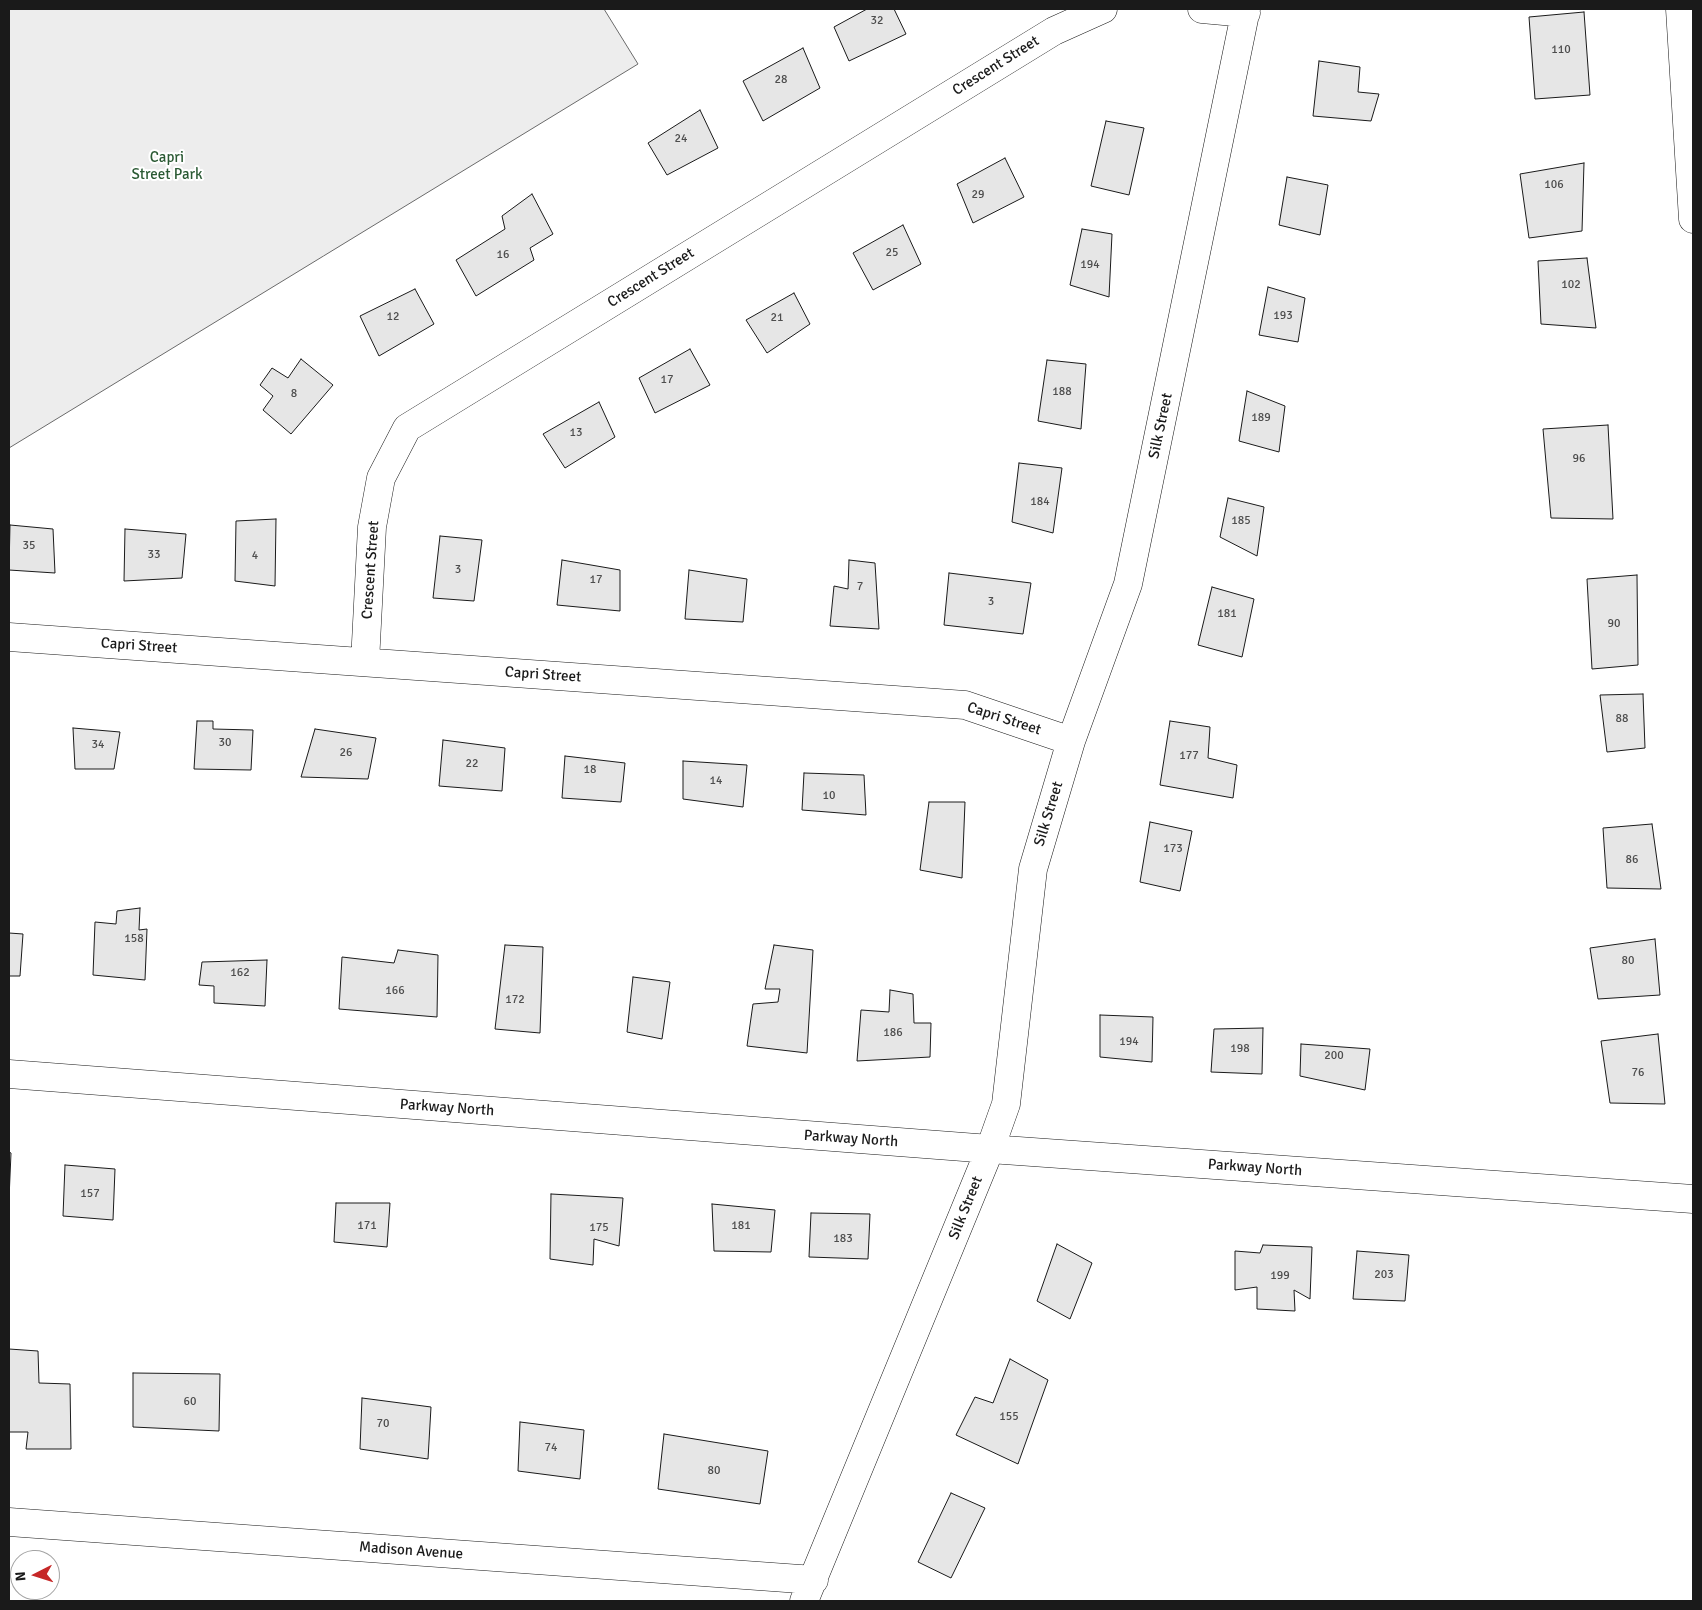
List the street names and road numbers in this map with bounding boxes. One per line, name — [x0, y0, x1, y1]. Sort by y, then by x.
street label: Crescent Street — [949, 32, 1043, 100]
street label: Crescent Street — [604, 244, 698, 312]
street label: Silk Street — [1145, 392, 1177, 460]
street label: Crescent Street — [359, 520, 383, 620]
street label: Capri Street — [100, 634, 178, 658]
street label: Capri Street — [504, 663, 582, 687]
street label: Capri Street — [965, 699, 1043, 739]
street label: Silk Street — [1031, 779, 1067, 849]
street label: Parkway North — [399, 1096, 495, 1120]
street label: Parkway North — [803, 1127, 899, 1151]
street label: Parkway North — [1207, 1156, 1303, 1180]
street label: Silk Street — [945, 1174, 987, 1242]
street label: Madison Avenue — [358, 1538, 464, 1564]

